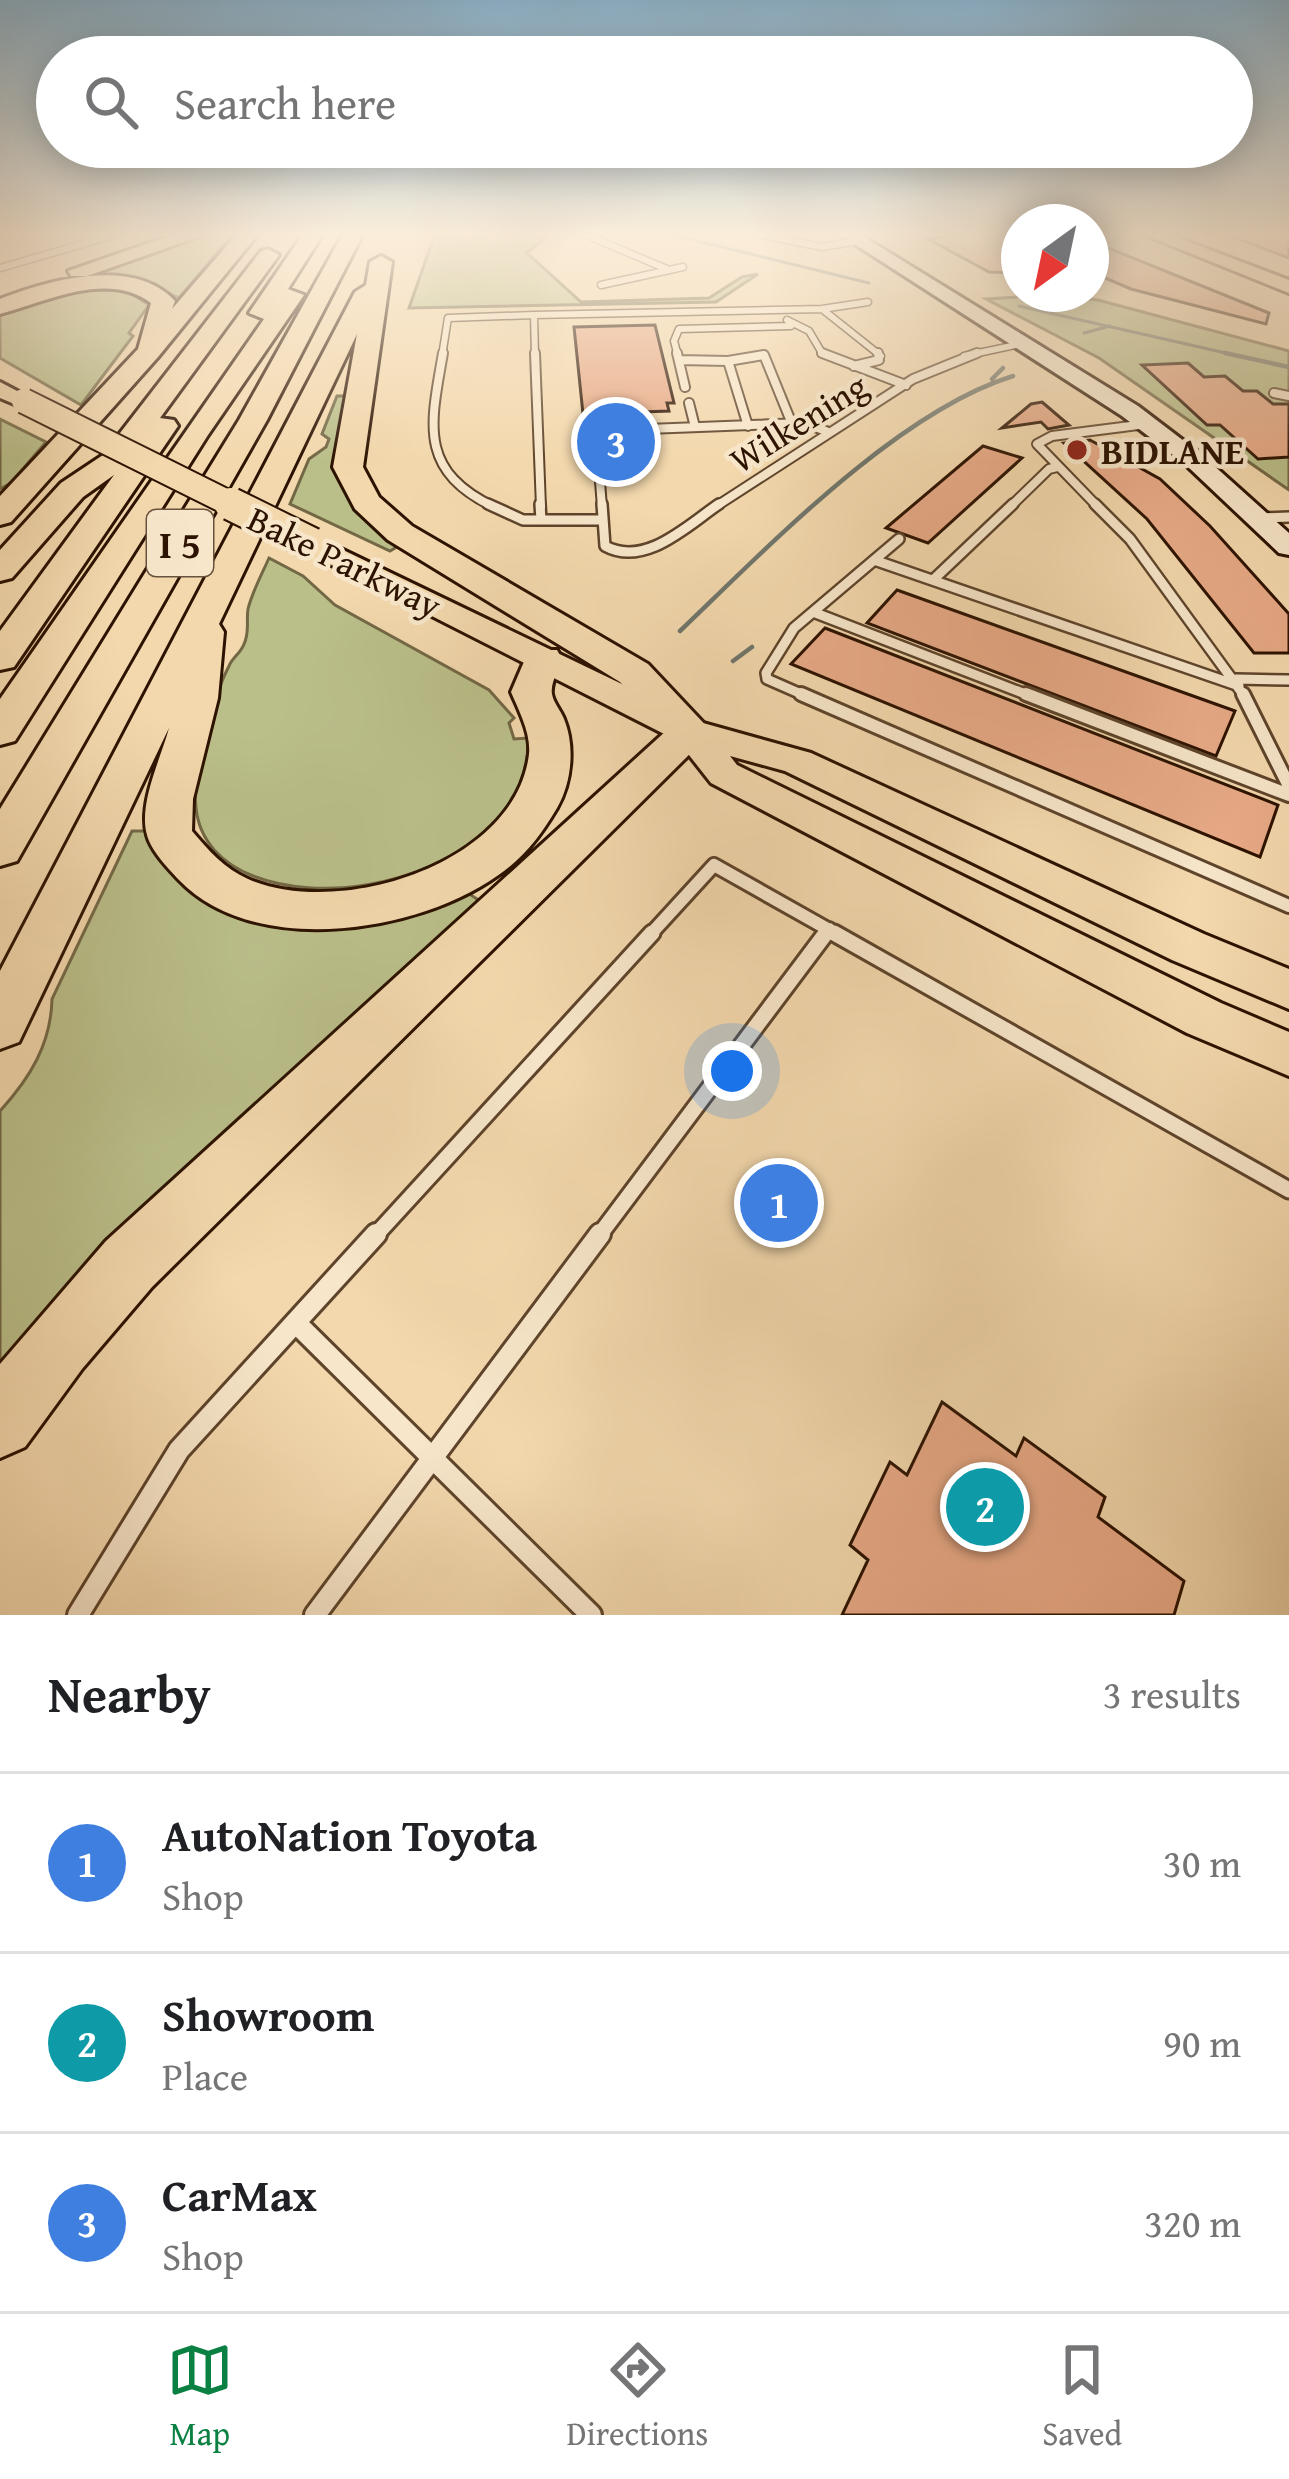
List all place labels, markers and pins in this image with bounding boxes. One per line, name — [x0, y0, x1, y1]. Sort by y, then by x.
pin: 3 — [577, 397, 655, 487]
place label: BIDLANE — [1101, 424, 1244, 477]
marker: BIDLANE — [1064, 437, 1090, 463]
pin: 1 — [740, 1158, 818, 1248]
pin: 2 — [946, 1462, 1024, 1552]

